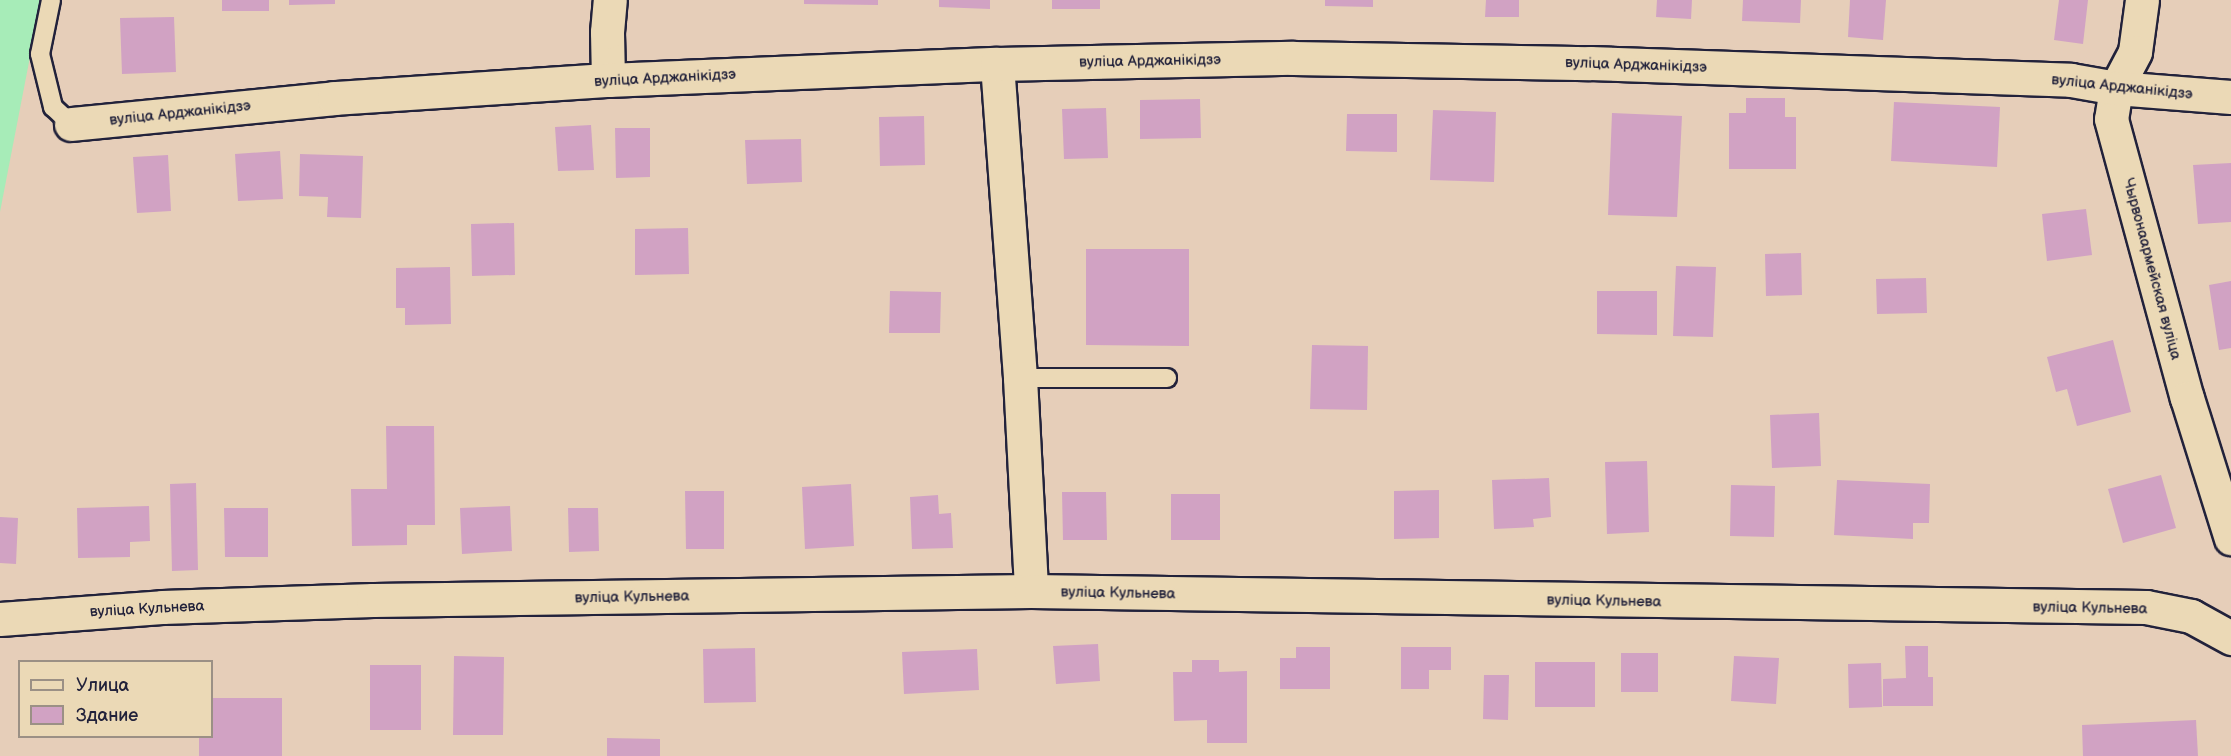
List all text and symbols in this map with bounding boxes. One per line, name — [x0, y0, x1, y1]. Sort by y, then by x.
street label: вуліца Арджанікідзэ — [1079, 51, 1221, 71]
street label: вуліца Арджанікідзэ — [1565, 54, 1707, 76]
street label: вуліца Арджанікідзэ — [594, 65, 736, 91]
street label: вуліца Арджанікідзэ — [2050, 71, 2194, 103]
street label: вуліца Арджанікідзэ — [108, 97, 252, 129]
street label: Чырвонаармейская вуліца — [2119, 176, 2185, 362]
street label: вуліца Кульнева — [1060, 583, 1176, 603]
street label: вуліца Кульнева — [574, 587, 690, 607]
street label: вуліца Кульнева — [1546, 591, 1662, 611]
street label: вуліца Кульнева — [89, 597, 205, 621]
street label: вуліца Кульнева — [2032, 598, 2148, 618]
legend — [18, 660, 213, 738]
text: Улица — [76, 675, 129, 696]
text: Здание — [76, 705, 138, 726]

